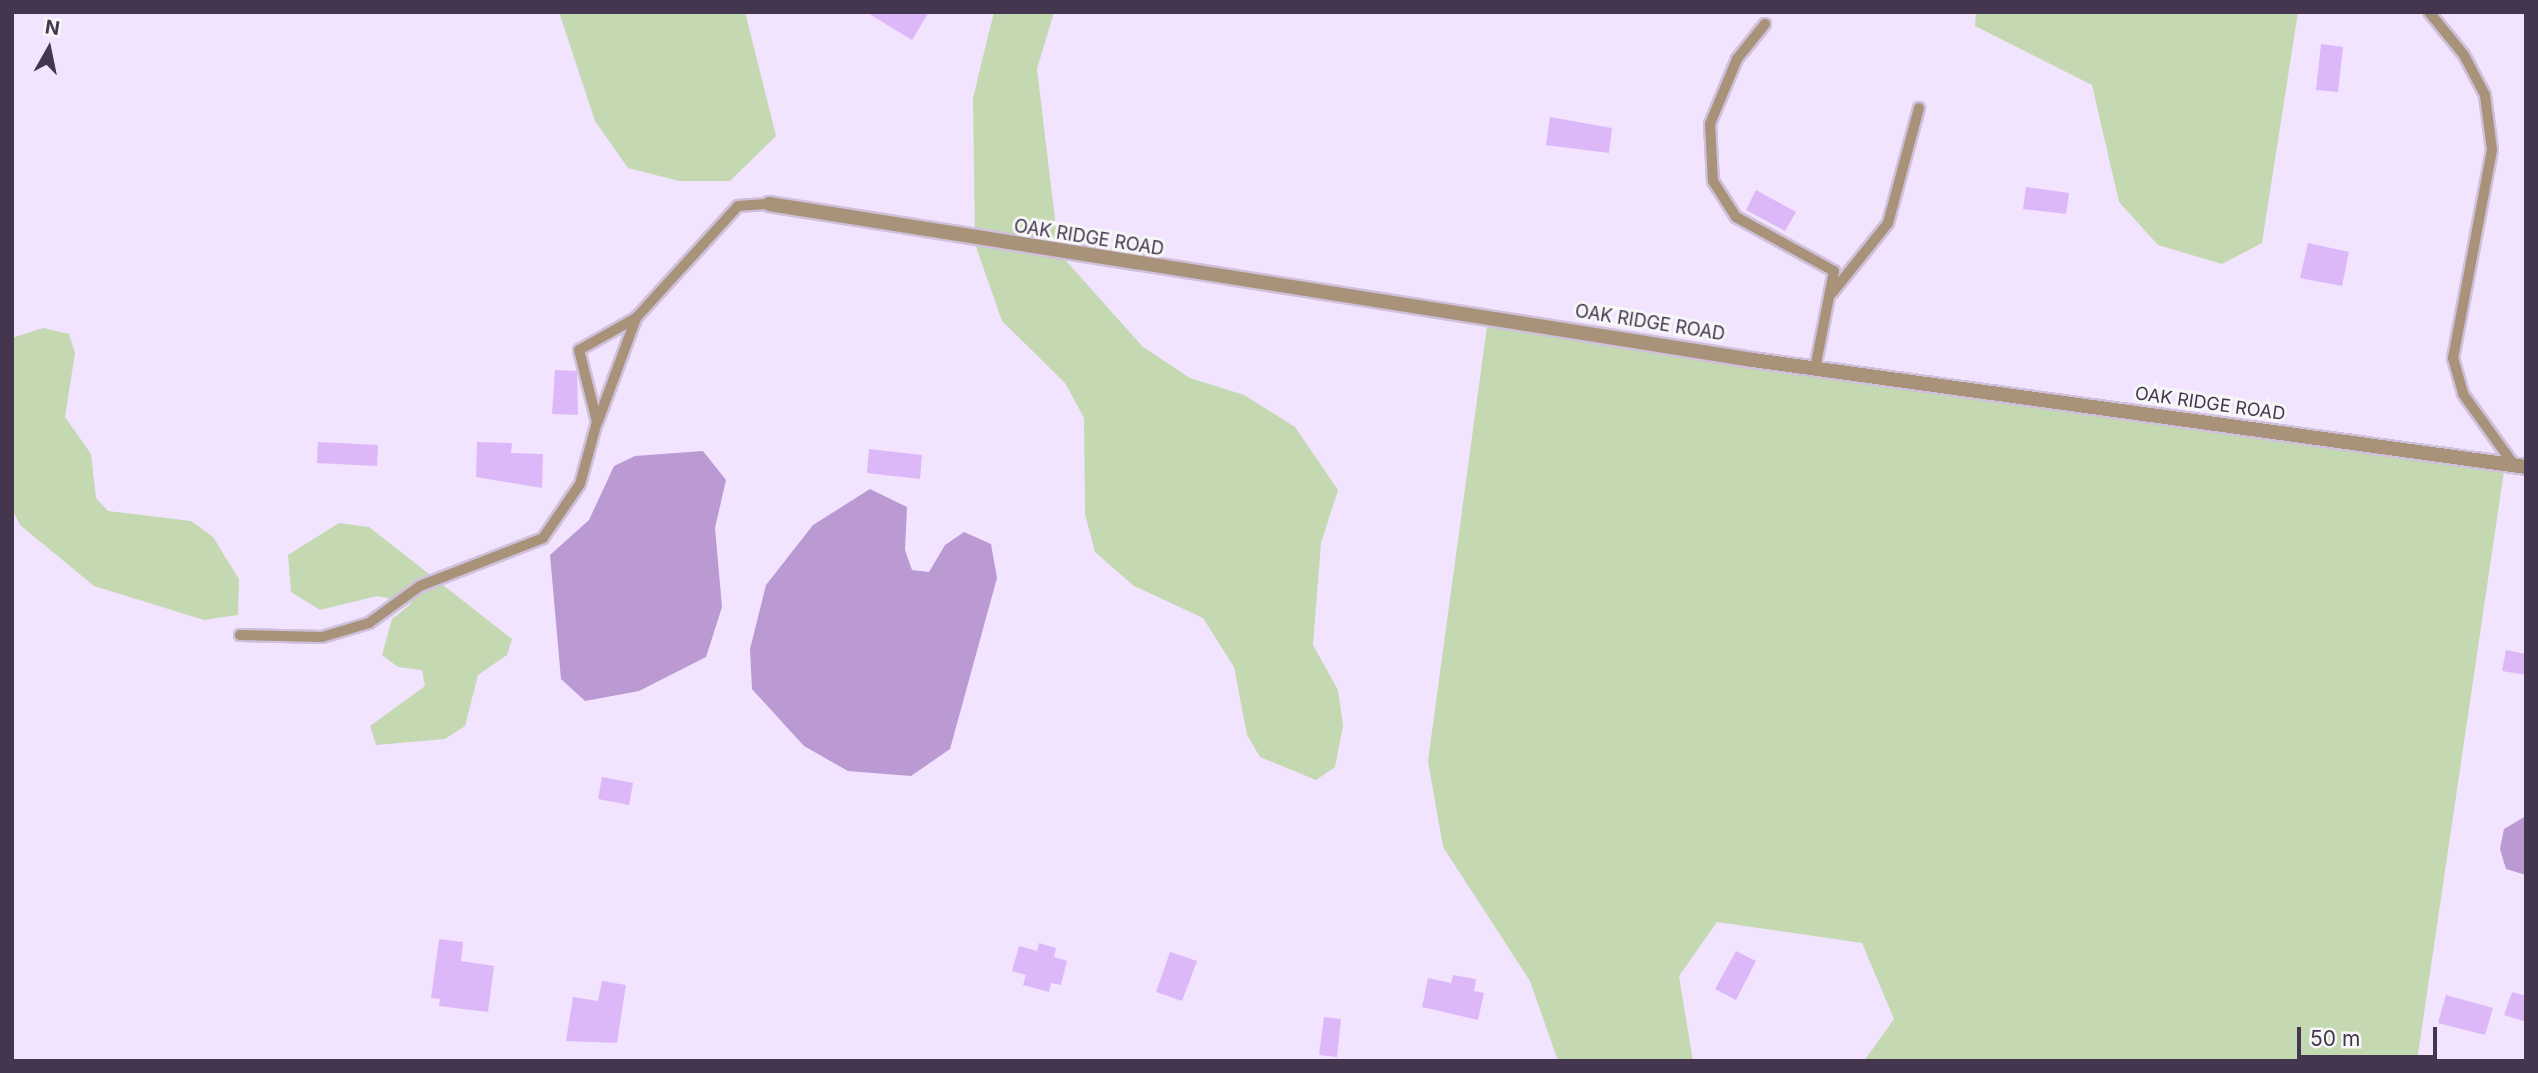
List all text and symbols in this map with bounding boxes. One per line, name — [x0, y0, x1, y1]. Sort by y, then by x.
north arrow — [14, 14, 84, 84]
text: N — [43, 15, 61, 40]
street label: OAK RIDGE ROAD — [1012, 215, 1166, 261]
street label: OAK RIDGE ROAD — [1573, 300, 1727, 346]
street label: OAK RIDGE ROAD — [2133, 383, 2287, 425]
scale bar — [2300, 1014, 2440, 1058]
text: 50 m — [2310, 1026, 2360, 1051]

